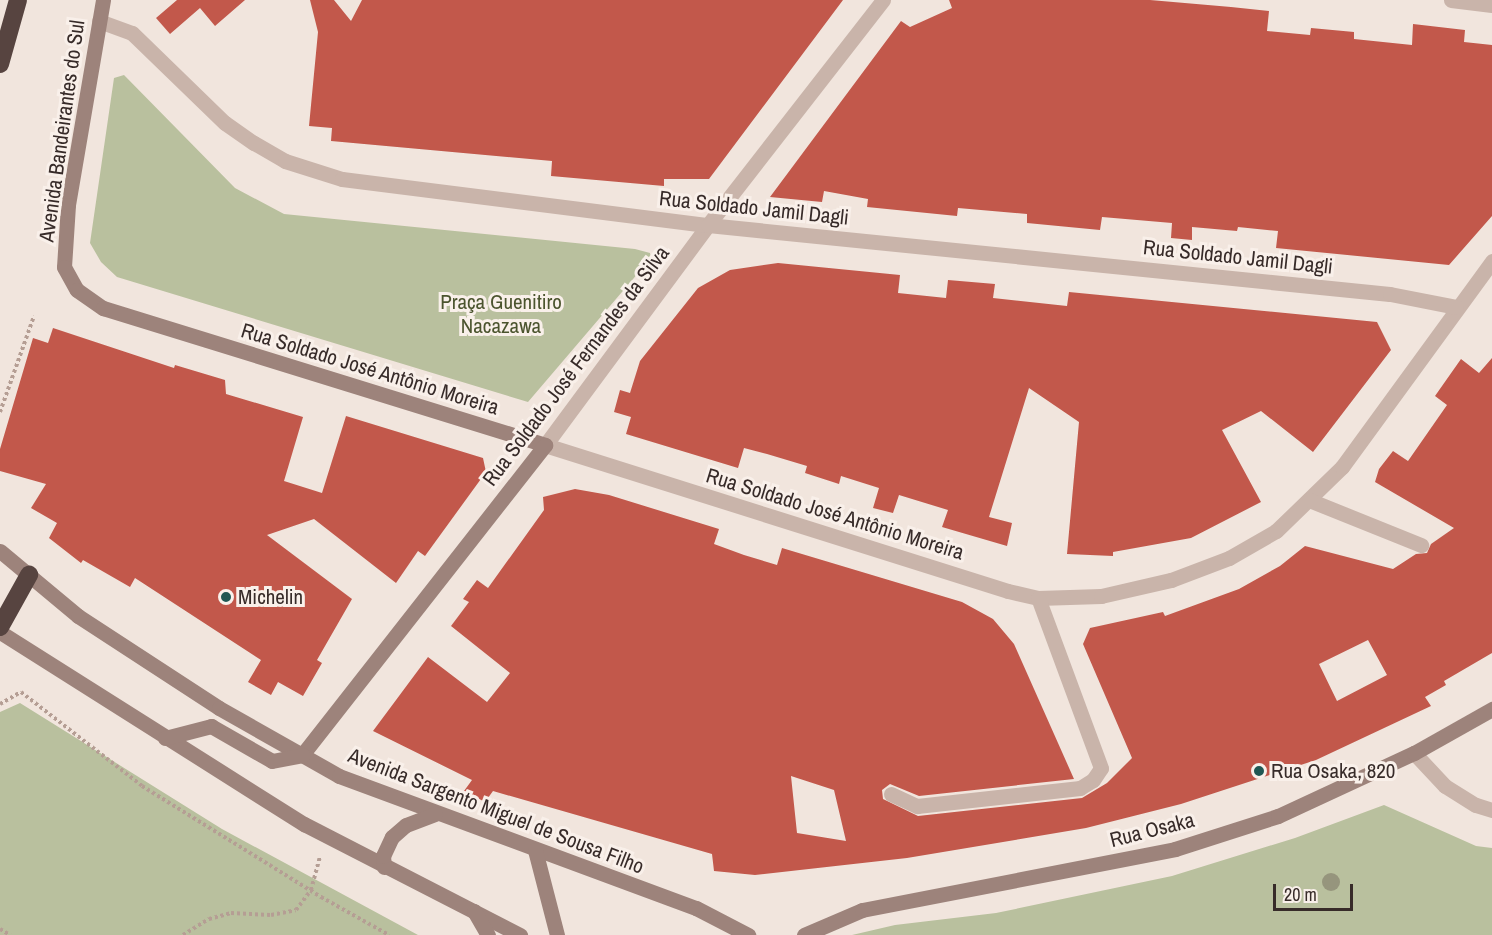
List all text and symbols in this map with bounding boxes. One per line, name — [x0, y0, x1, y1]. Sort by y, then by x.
street label: Avenida Bandeirantes do Sul — [34, 18, 90, 244]
street label: Rua Soldado Jamil Dagli — [658, 186, 850, 230]
street label: Rua Soldado Jamil Dagli — [1142, 235, 1334, 279]
street label: Rua Soldado José Fernandes da Silva — [477, 241, 675, 491]
park label: Praça Guenitiro Nacazawa — [440, 289, 562, 339]
street label: Rua Soldado José Antônio Moreira — [238, 318, 502, 420]
street label: Rua Soldado José Antônio Moreira — [703, 463, 967, 565]
place label: Michelin — [238, 584, 303, 610]
marker: Michelin — [219, 590, 233, 604]
street label: Avenida Sargento Miguel de Sousa Filho — [345, 743, 647, 879]
place label: Rua Osaka, 820 — [1271, 758, 1395, 784]
marker: Rua Osaka, 820 — [1252, 764, 1266, 778]
street label: Rua Osaka — [1107, 807, 1197, 853]
scale bar — [1276, 872, 1356, 910]
text: 20 m — [1284, 882, 1317, 907]

